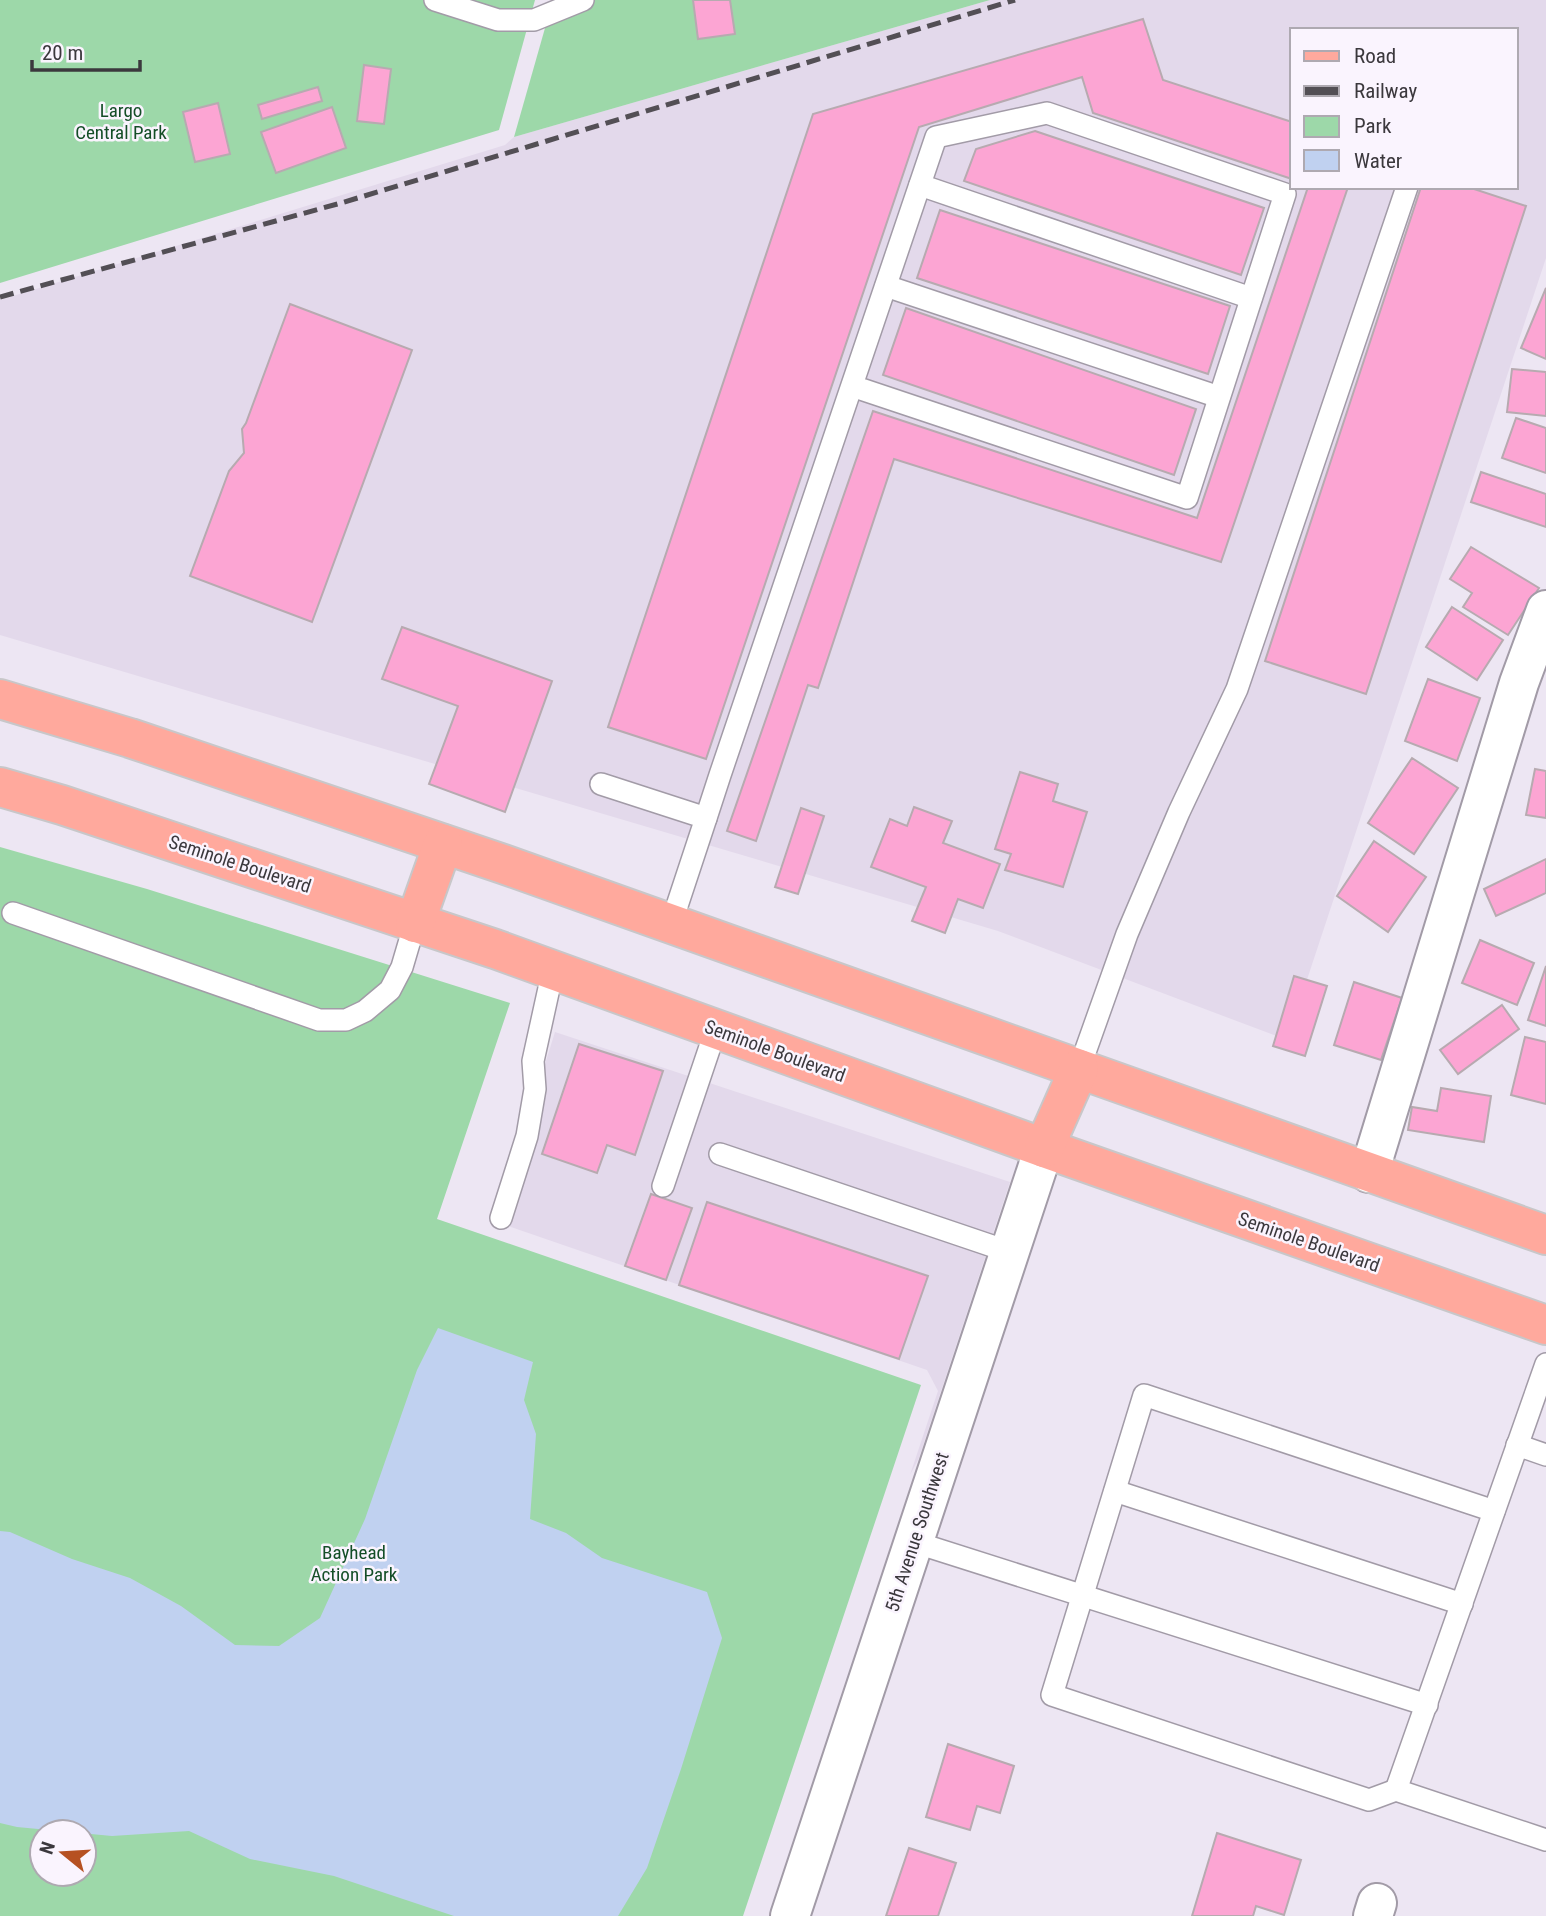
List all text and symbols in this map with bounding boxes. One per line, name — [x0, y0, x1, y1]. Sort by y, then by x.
scale bar — [32, 28, 140, 72]
legend — [1290, 28, 1518, 189]
text: 20 m — [42, 41, 83, 65]
text: Road — [1354, 44, 1396, 68]
text: Railway — [1354, 79, 1417, 103]
park label: Largo Central Park — [75, 99, 167, 144]
text: Park — [1354, 114, 1392, 138]
text: Water — [1354, 149, 1402, 173]
street label: Seminole Boulevard — [166, 830, 314, 898]
street label: Seminole Boulevard — [701, 1015, 849, 1087]
street label: Seminole Boulevard — [1235, 1207, 1383, 1277]
street label: 5th Avenue Southwest — [880, 1449, 954, 1615]
park label: Bayhead Action Park — [311, 1541, 398, 1586]
north arrow — [28, 1818, 98, 1888]
text: N — [35, 1839, 60, 1857]

